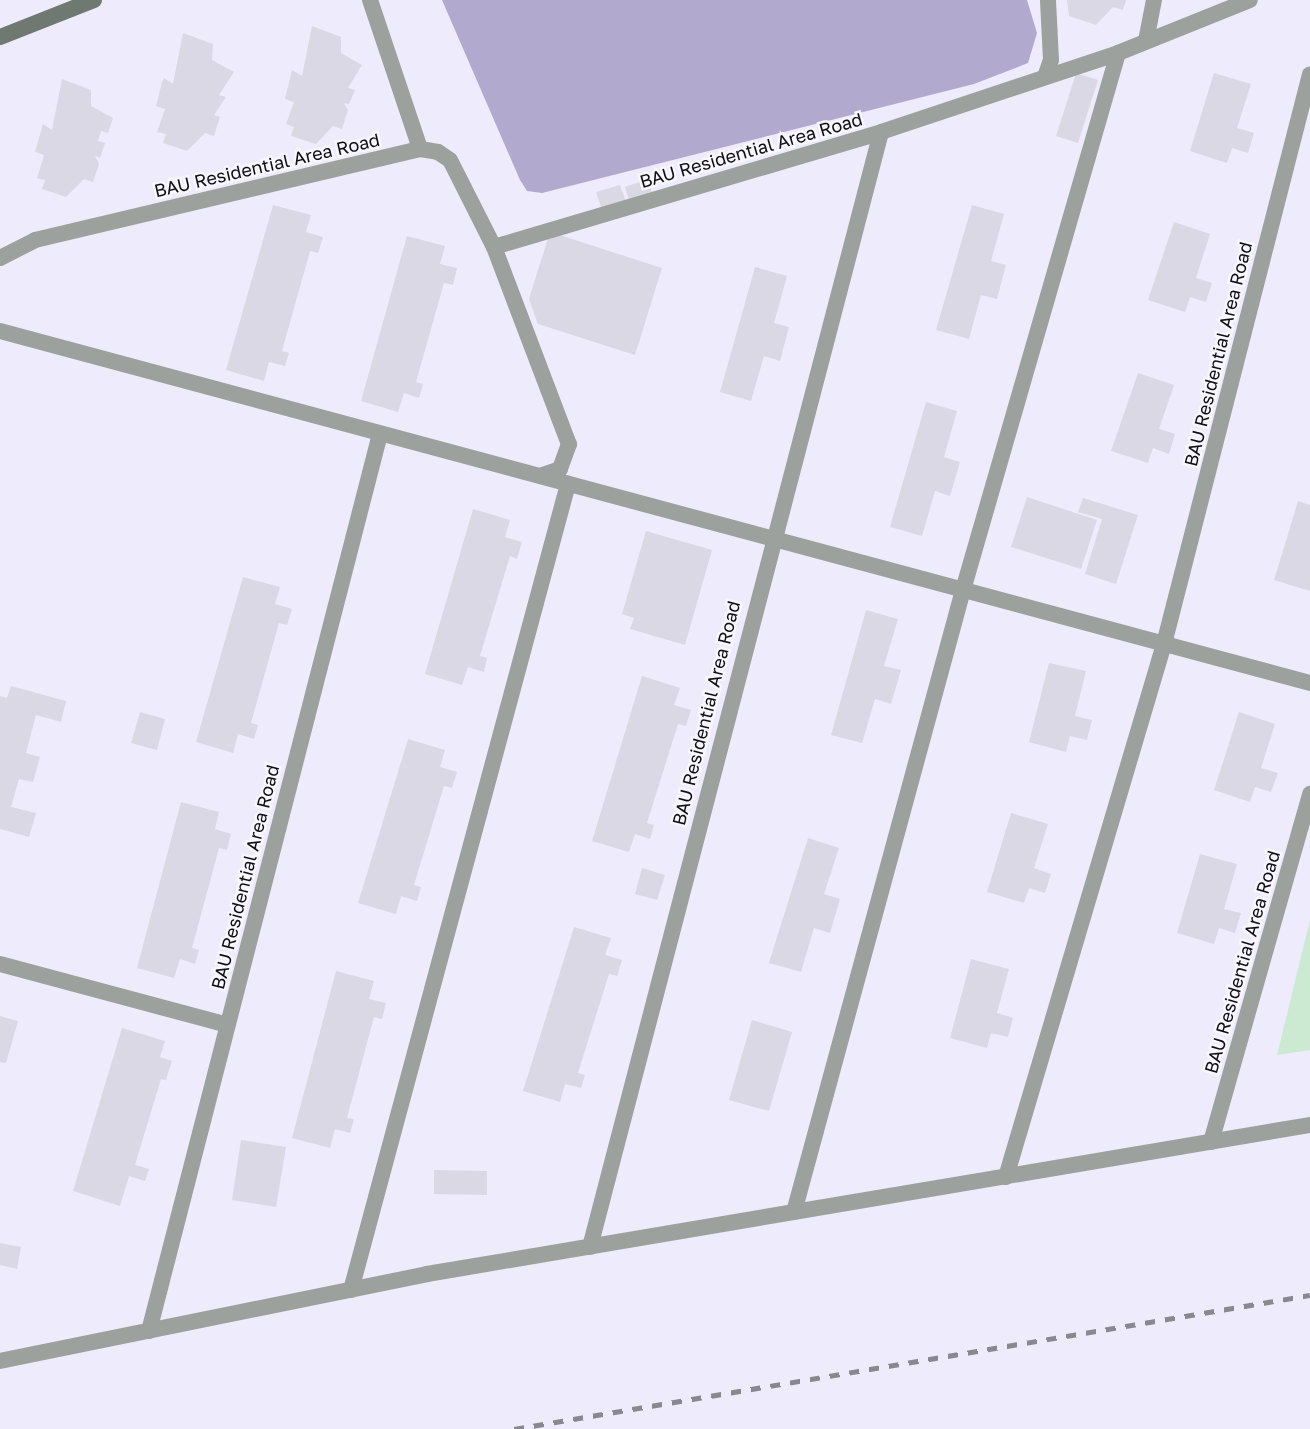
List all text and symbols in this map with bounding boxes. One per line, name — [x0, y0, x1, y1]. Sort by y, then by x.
street label: BAU Residential Area Road — [637, 108, 865, 192]
street label: BAU Residential Area Road — [152, 129, 382, 201]
street label: BAU Residential Area Road — [1180, 239, 1256, 469]
street label: BAU Residential Area Road — [668, 598, 744, 828]
street label: BAU Residential Area Road — [207, 762, 283, 992]
street label: BAU Residential Area Road — [1200, 848, 1284, 1076]

